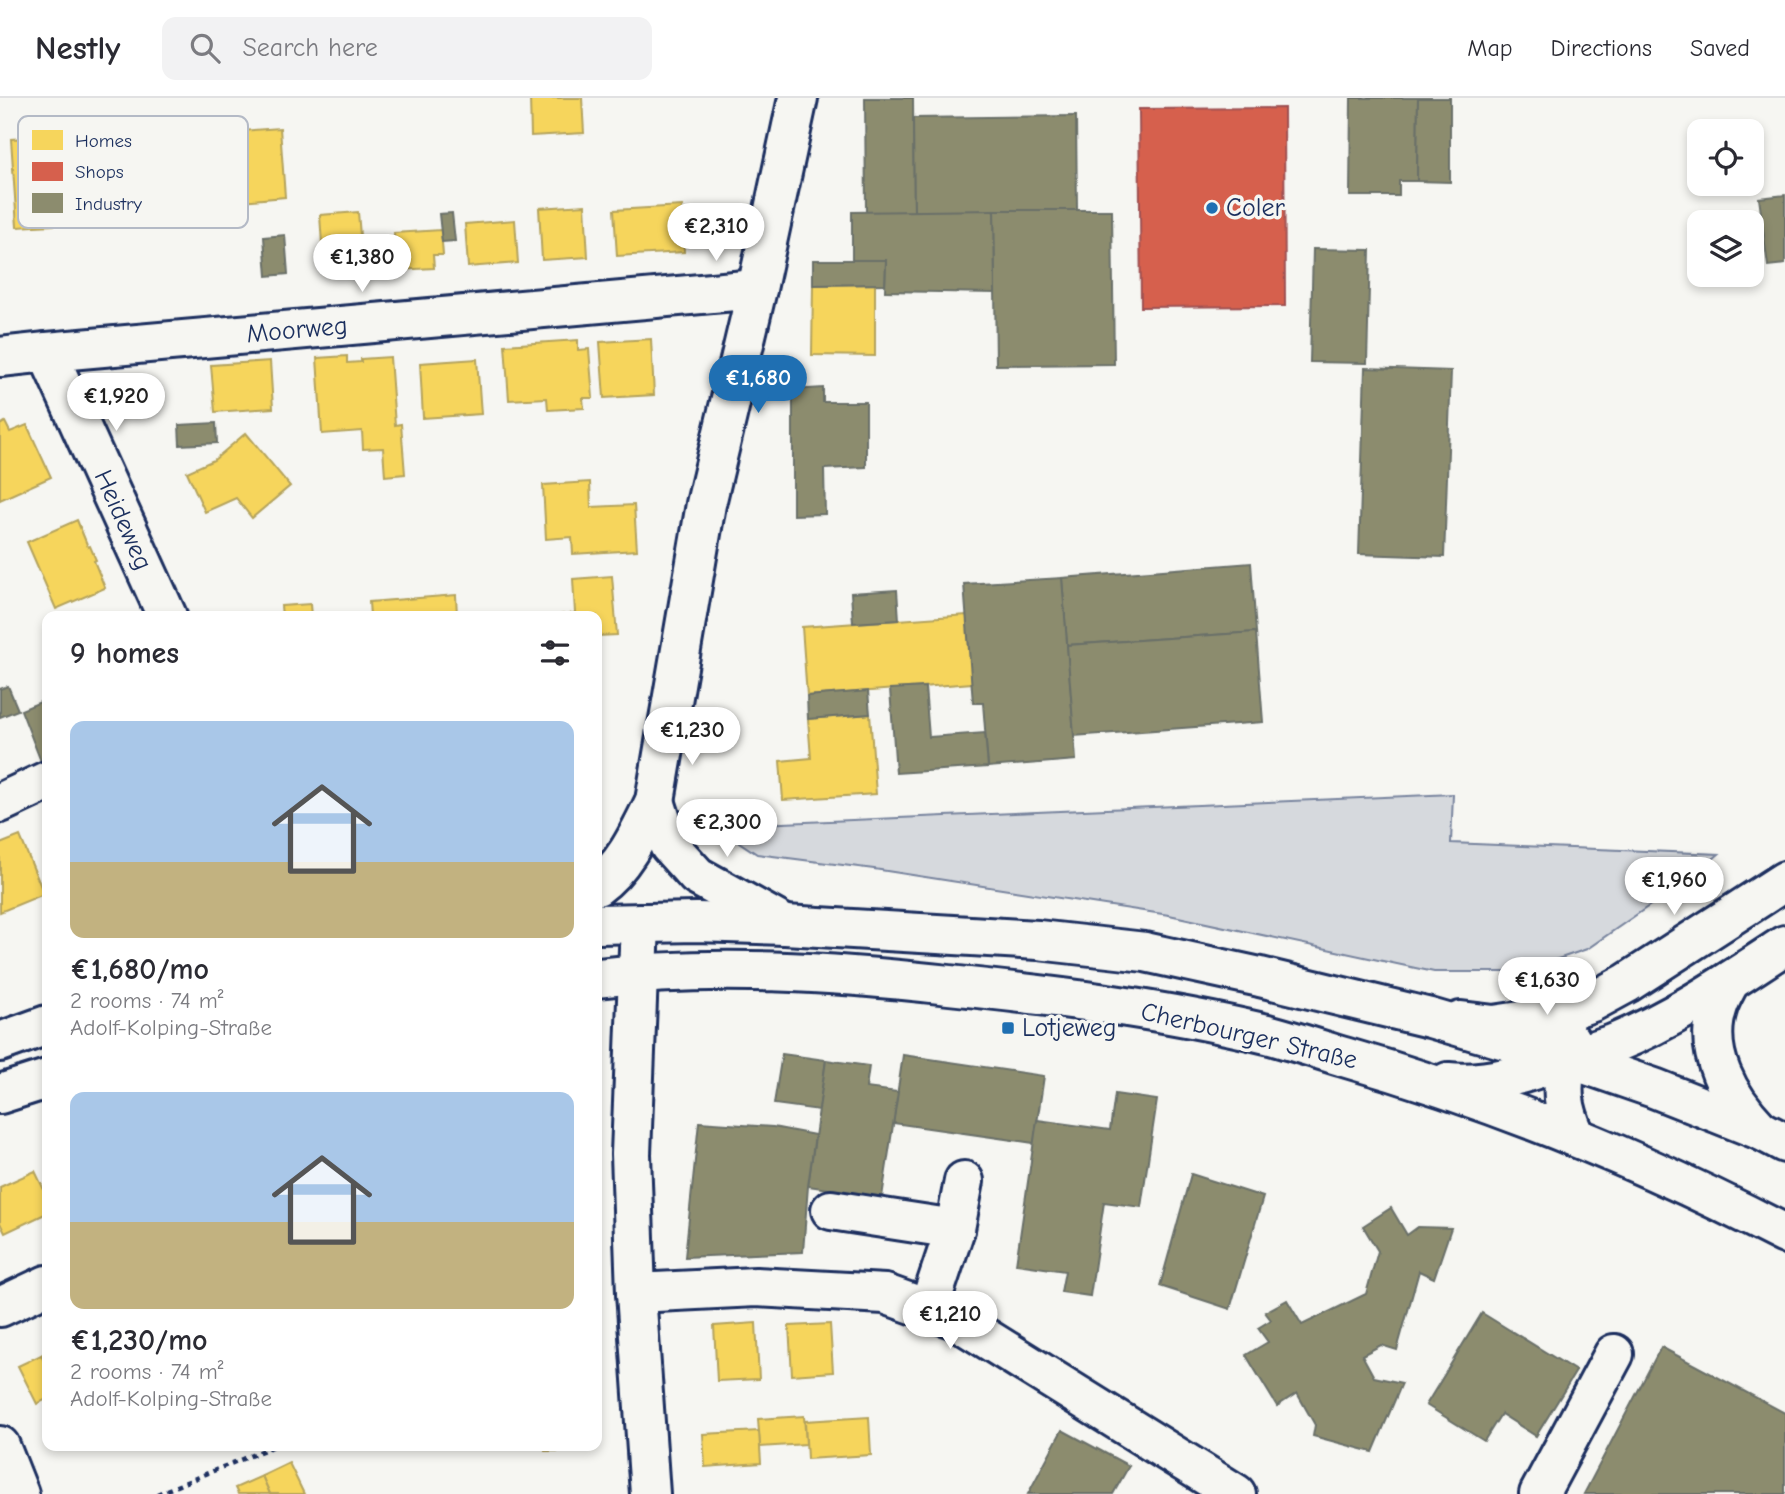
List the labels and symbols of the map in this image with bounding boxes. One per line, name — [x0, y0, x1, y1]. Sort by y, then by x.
legend — [18, 116, 248, 228]
text: Homes — [75, 130, 132, 152]
text: Shops — [75, 161, 124, 183]
text: Industry — [75, 193, 143, 215]
place label: Coler — [1226, 193, 1285, 223]
marker: Coler — [1204, 200, 1220, 216]
pin: €2,310 — [659, 204, 773, 263]
pin: €1,380 — [305, 234, 419, 294]
street label: Moorweg — [245, 311, 349, 349]
pin: €1,680 — [701, 356, 815, 415]
pin: €1,920 — [59, 374, 173, 433]
street label: Heideweg — [88, 465, 158, 575]
pin: €1,230 — [635, 708, 749, 767]
pin: €2,300 — [670, 800, 784, 859]
pin: €1,960 — [1617, 858, 1731, 917]
pin: €1,630 — [1490, 958, 1604, 1017]
street label: Cherbourger Straße — [1138, 996, 1360, 1076]
place label: Lotjeweg — [1022, 1013, 1117, 1043]
marker: Lotjeweg — [1000, 1020, 1016, 1036]
pin: €1,210 — [893, 1292, 1007, 1351]

